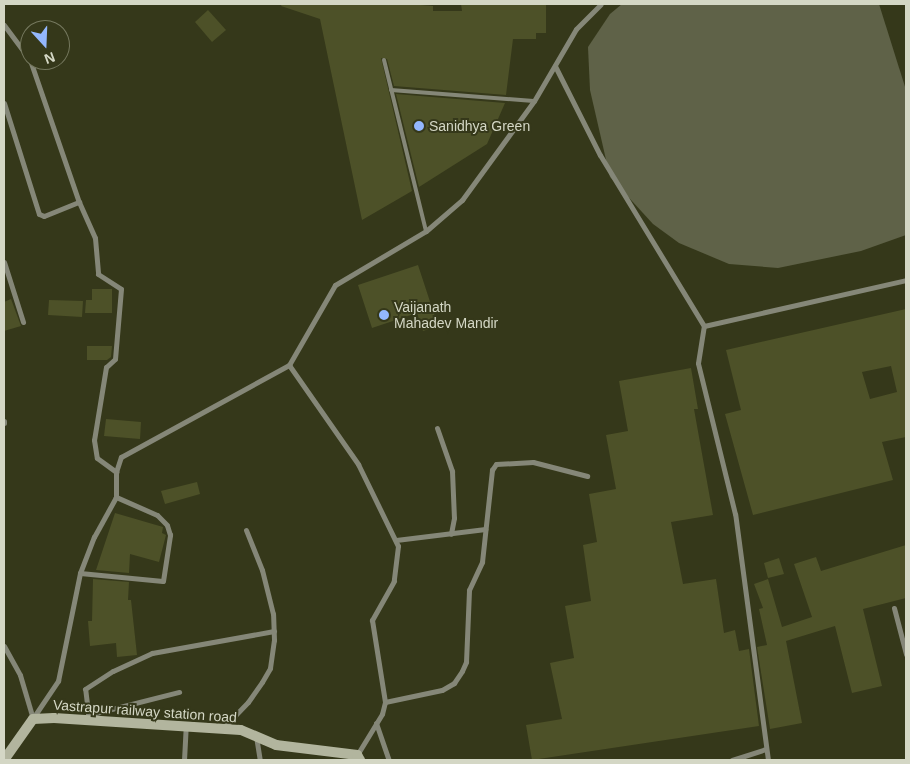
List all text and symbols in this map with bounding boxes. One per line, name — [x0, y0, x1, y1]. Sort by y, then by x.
north arrow — [20, 20, 70, 70]
text: N — [42, 49, 57, 67]
place label: Sanidhya Green — [429, 118, 530, 134]
marker: Sanidhya Green — [413, 120, 425, 132]
place label: Vaijanath Mahadev Mandir — [394, 299, 498, 332]
marker: Vaijanath Mahadev Mandir — [378, 309, 390, 321]
street label: Vastrapur railway station road — [53, 696, 237, 726]

